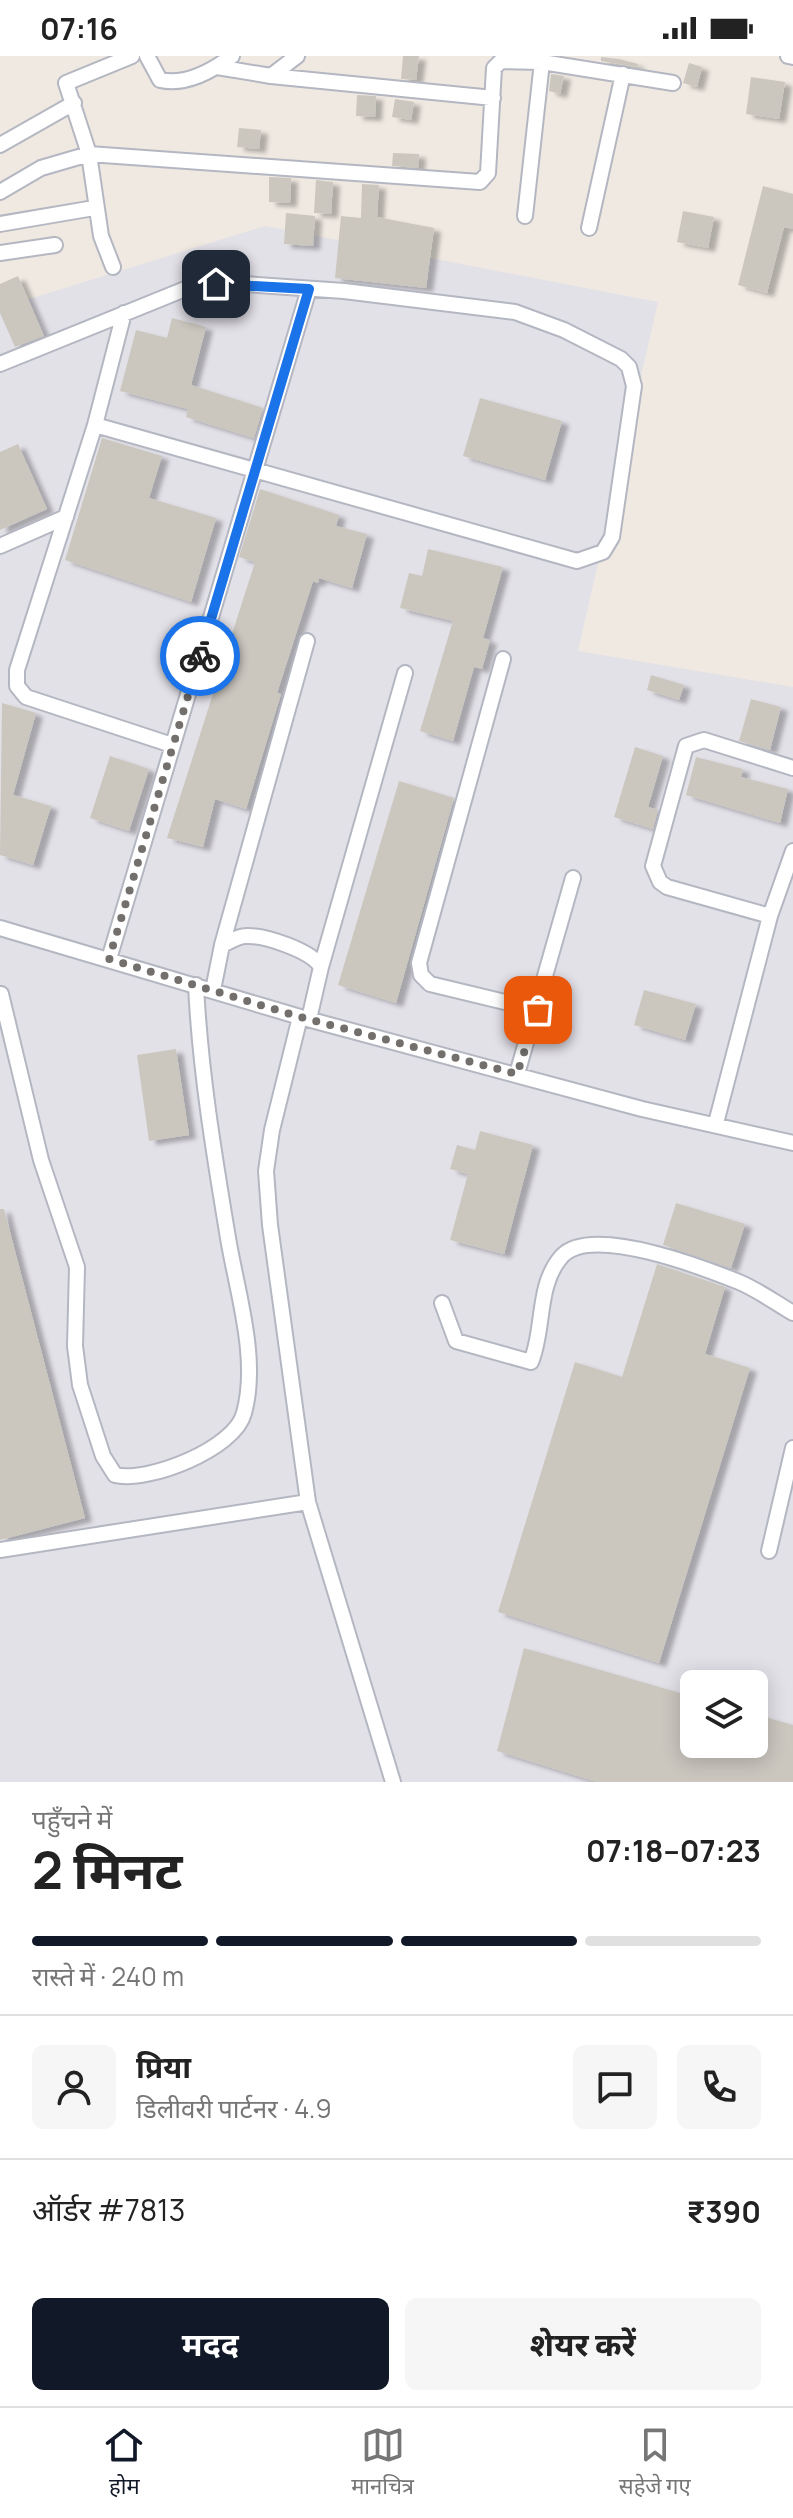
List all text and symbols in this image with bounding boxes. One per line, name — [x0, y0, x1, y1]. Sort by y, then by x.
text: 07:16 — [40, 8, 118, 49]
pin — [182, 250, 250, 318]
icon: home — [194, 262, 238, 306]
courier — [160, 616, 240, 696]
icon: bike — [178, 634, 222, 678]
pin — [504, 976, 572, 1044]
icon: bag — [516, 988, 560, 1032]
map controls — [680, 1670, 768, 1758]
button: layers — [680, 1670, 768, 1758]
text: पहुँचने में — [32, 1801, 112, 1837]
text: 07:18–07:23 — [586, 1830, 761, 1871]
text: 2 मिनट — [32, 1834, 183, 1905]
text: रास्ते में · 240 m — [32, 1958, 184, 1994]
button: person — [32, 2045, 116, 2129]
button: chat — [573, 2045, 657, 2129]
button: phone — [677, 2045, 761, 2129]
text: प्रिया — [136, 2046, 191, 2087]
text: डिलीवरी पार्टनर · 4.9 — [136, 2090, 332, 2126]
text: ऑर्डर #7813 — [32, 2189, 185, 2230]
text: ₹390 — [687, 2191, 761, 2232]
button: मदद — [32, 2298, 389, 2390]
button: शेयर करें — [405, 2298, 761, 2390]
tab: होम — [102, 2423, 146, 2503]
tab: मानचित्र — [351, 2423, 414, 2503]
tab: सहेजे गए — [619, 2423, 691, 2503]

